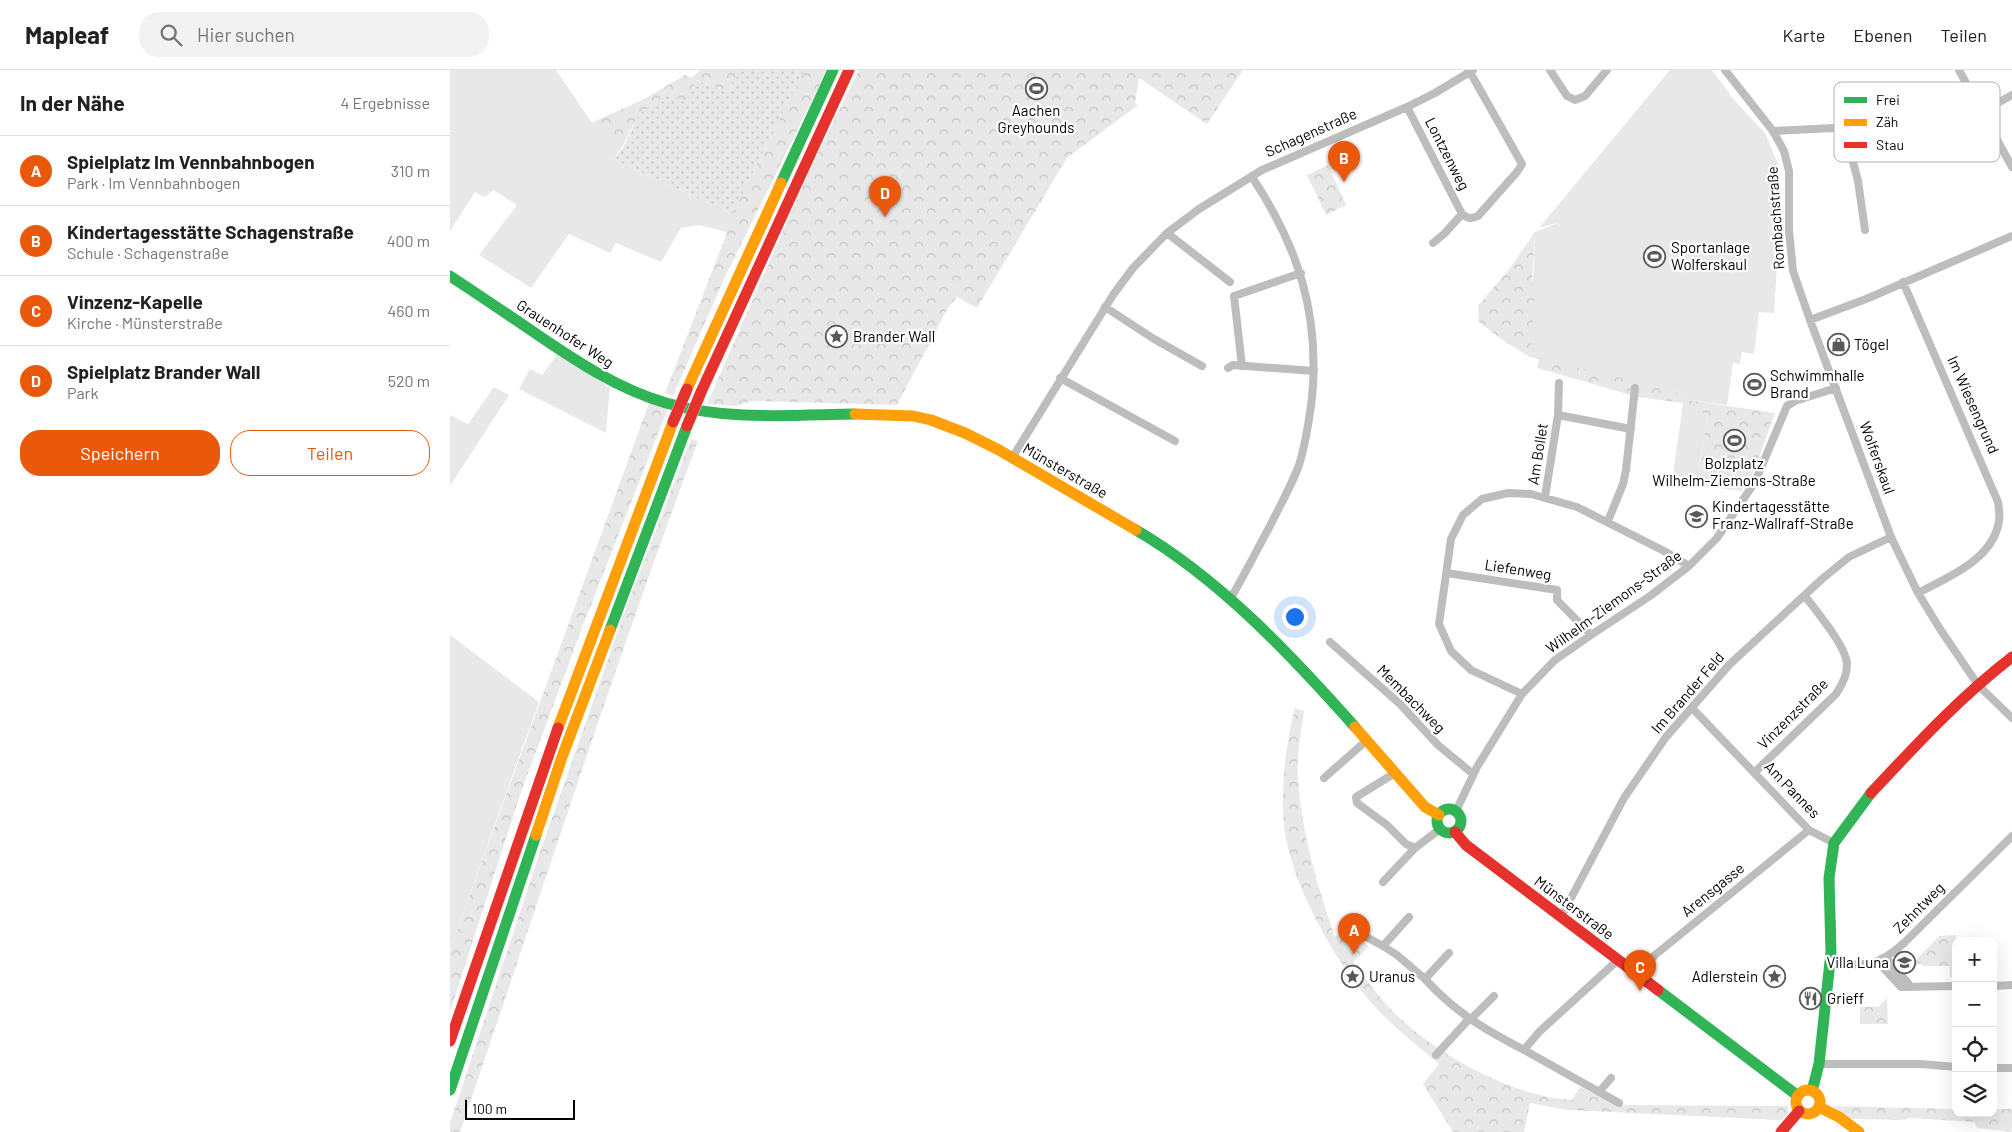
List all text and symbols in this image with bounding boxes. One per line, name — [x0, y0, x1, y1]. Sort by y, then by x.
search box — [139, 12, 489, 57]
text: Mapleaf — [25, 20, 109, 49]
icon: search — [157, 21, 185, 49]
text: Hier suchen — [197, 23, 295, 46]
text: Karte — [1782, 24, 1825, 46]
text: Ebenen — [1853, 24, 1912, 46]
text: Teilen — [1940, 24, 1987, 46]
sports icon: Aachen Greyhounds — [1024, 76, 1048, 100]
legend — [1834, 82, 2000, 162]
text: In der Nähe — [20, 90, 125, 115]
text: Frei — [1876, 91, 1900, 108]
text: 4 Ergebnisse — [340, 93, 430, 112]
place label: Aachen Greyhounds — [998, 101, 1074, 136]
street label: Schagenstraße — [1262, 104, 1359, 160]
text: Zäh — [1876, 113, 1898, 130]
street label: Lontzenweg — [1422, 114, 1474, 193]
text: Stau — [1876, 136, 1904, 153]
pin: B — [1328, 141, 1360, 182]
text: Spielplatz Im Vennbahnbogen — [67, 150, 315, 173]
text: A — [31, 161, 41, 180]
text: 310 m — [391, 161, 430, 180]
street label: Rombachstraße — [1762, 166, 1788, 270]
text: Park · Im Vennbahnbogen — [67, 173, 240, 192]
pin: D — [869, 176, 901, 217]
text: Kindertagesstätte Schagenstraße — [67, 220, 354, 243]
text: B — [31, 231, 41, 250]
text: 400 m — [387, 231, 430, 250]
place label: Sportanlage Wolferskaul — [1671, 238, 1750, 273]
text: Schule · Schagenstraße — [67, 243, 229, 262]
sports icon: Sportanlage Wolferskaul — [1643, 245, 1667, 269]
text: Vinzenz-Kapelle — [67, 290, 203, 313]
street label: Grauenhofer Weg — [514, 295, 617, 371]
text: C — [31, 301, 41, 320]
text: 460 m — [387, 301, 430, 320]
text: Kirche · Münsterstraße — [67, 313, 223, 332]
place icon: Brander Wall — [825, 325, 849, 349]
place label: Brander Wall — [853, 327, 935, 345]
shop icon: Tögel — [1826, 333, 1850, 357]
place label: Tögel — [1854, 335, 1889, 353]
street label: Im Wiesengrund — [1944, 353, 2004, 456]
text: Spielplatz Brander Wall — [67, 360, 260, 383]
place label: Schwimmhalle Brand — [1770, 366, 1865, 401]
text: D — [31, 371, 41, 390]
text: 520 m — [388, 371, 430, 390]
sports icon: Schwimmhalle Brand — [1742, 373, 1766, 397]
text: Park — [67, 383, 98, 402]
street label: Wolferskaul — [1857, 419, 1899, 496]
street label: Am Bollet — [1523, 422, 1551, 486]
sports icon: Bolzplatz Wilhelm-Ziemons-Straße — [1722, 429, 1746, 453]
button: Speichern — [20, 430, 220, 476]
button: Teilen — [230, 430, 430, 476]
street label: Münsterstraße — [1020, 439, 1111, 502]
place label: Bolzplatz Wilhelm-Ziemons-Straße — [1652, 454, 1816, 489]
place label: Kindertagesstätte Franz-Wallraff-Straße — [1712, 497, 1854, 532]
school or university icon: Kindertagesstätte Franz-Wallraff-Straße — [1684, 504, 1708, 528]
street label: Wilhelm-Ziemons-Straße — [1542, 546, 1685, 657]
street label: Liefenweg — [1483, 555, 1553, 583]
your location — [1282, 604, 1308, 630]
street label: Im Brander Feld — [1647, 648, 1727, 737]
street label: Membachweg — [1374, 660, 1450, 736]
street label: Vinzenzstraße — [1753, 674, 1831, 752]
street label: Am Pannes — [1761, 757, 1824, 822]
street label: Arensgasse — [1677, 858, 1747, 920]
street label: Münsterstraße — [1531, 871, 1618, 943]
street label: Zehntweg — [1889, 878, 1947, 936]
pin: A — [1338, 913, 1370, 954]
map controls — [1952, 937, 1997, 1117]
button: + — [1952, 937, 1997, 982]
pin: C — [1624, 950, 1656, 991]
school or university icon: Villa Luna — [1893, 951, 1917, 975]
place label: Villa Luna — [1826, 953, 1889, 971]
place icon: Uranus — [1341, 965, 1365, 989]
place icon: Adlerstein — [1762, 965, 1786, 989]
place label: Uranus — [1369, 967, 1415, 985]
place label: Adlerstein — [1692, 967, 1758, 985]
button: − — [1952, 982, 1997, 1027]
restaurant icon: Grieff — [1799, 987, 1823, 1011]
place label: Grieff — [1827, 989, 1864, 1007]
button: locate — [1952, 1027, 1997, 1072]
button: layers — [1952, 1072, 1997, 1117]
scale bar — [465, 1097, 575, 1120]
text: 100 m — [472, 1100, 507, 1117]

